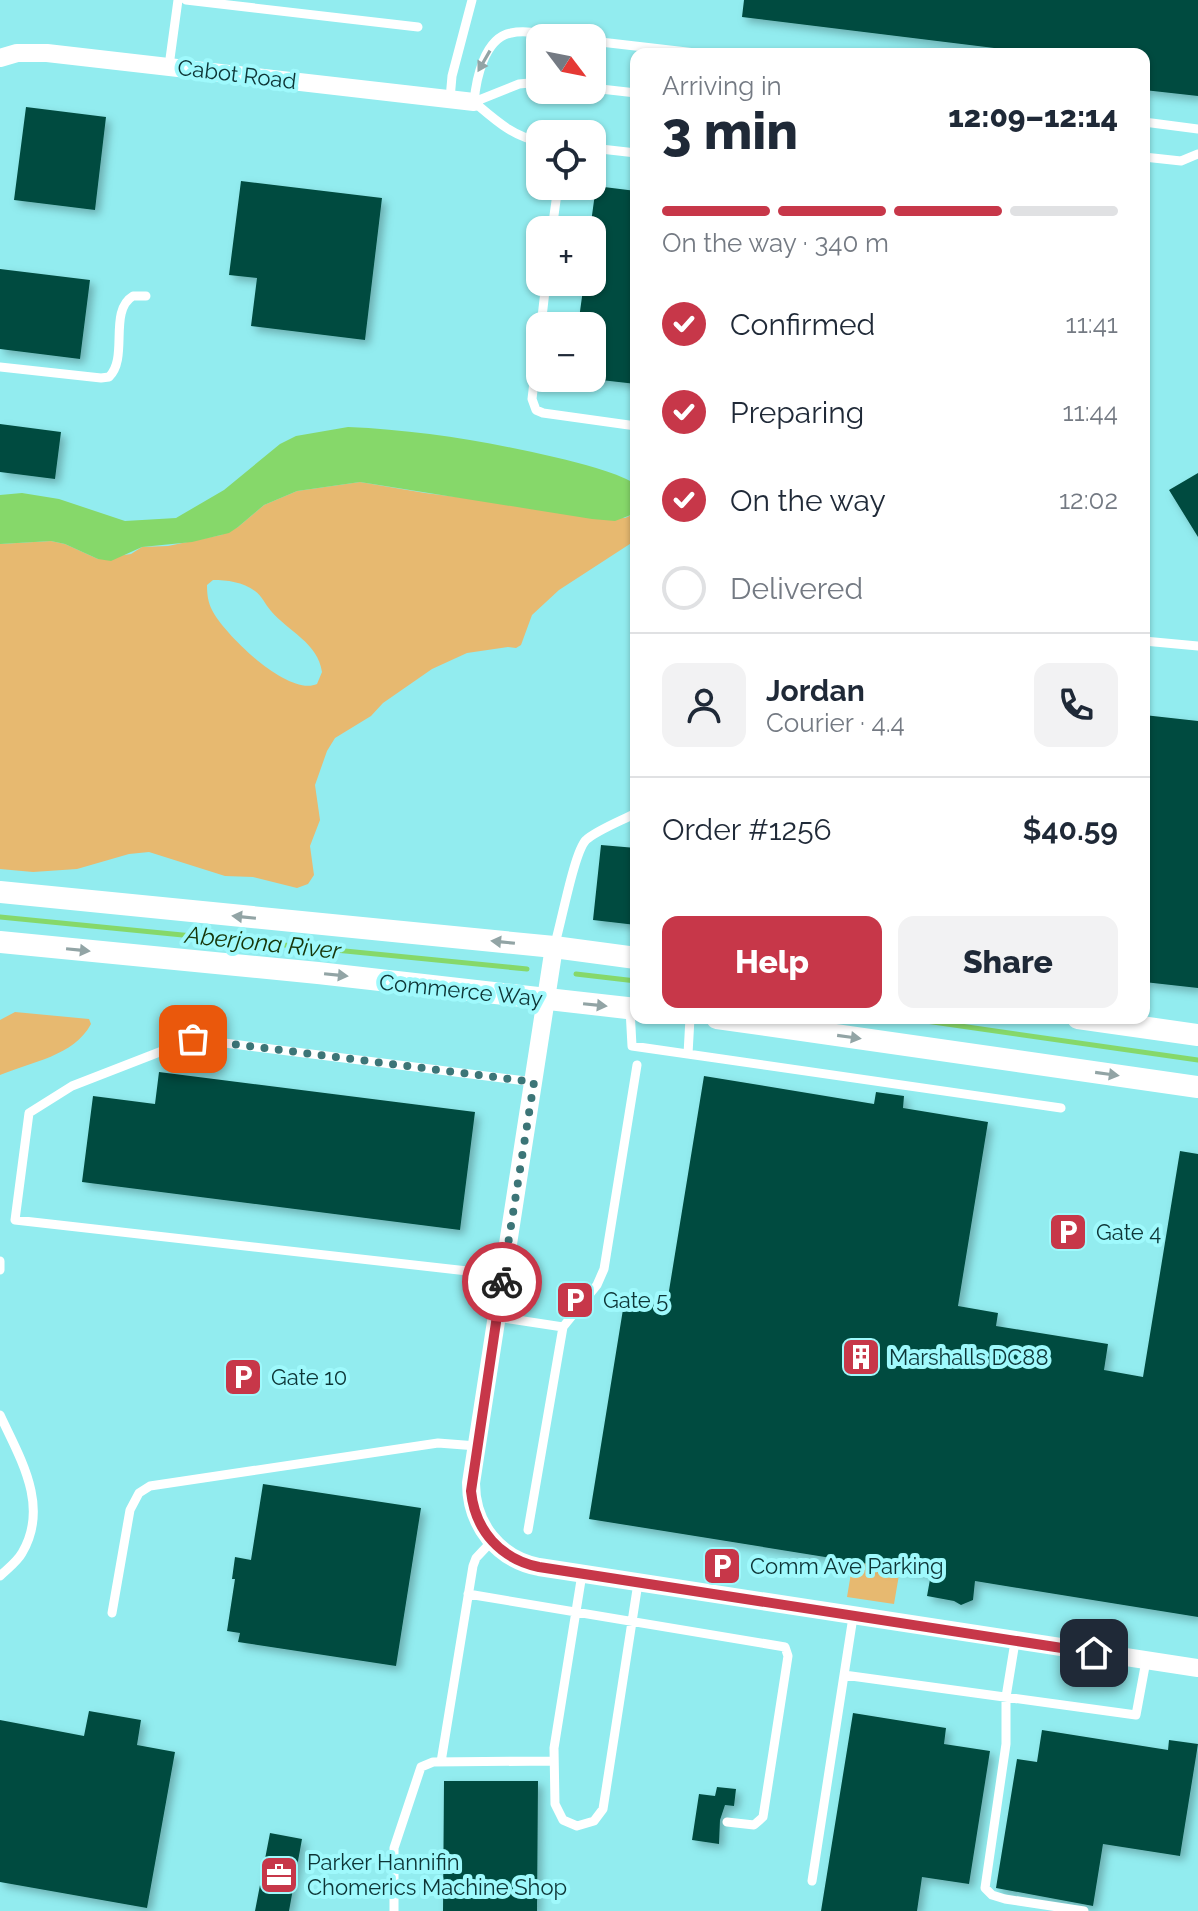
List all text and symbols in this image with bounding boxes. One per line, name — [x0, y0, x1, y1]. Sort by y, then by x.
north arrow — [526, 24, 606, 104]
map controls — [526, 24, 606, 392]
one-way arrow — [477, 50, 491, 73]
street label: Cabot Road — [176, 54, 298, 94]
text: Arriving in — [662, 71, 782, 101]
text: 12:09–12:14 — [948, 99, 1118, 134]
text: 3 min — [662, 100, 798, 161]
button: locate — [526, 120, 606, 200]
button: + — [526, 216, 606, 296]
text: On the way · 340 m — [662, 228, 889, 258]
icon: check — [662, 302, 706, 346]
text: Confirmed — [730, 307, 875, 342]
text: 11:41 — [1066, 309, 1118, 339]
button: − — [526, 312, 606, 392]
icon: check — [662, 390, 706, 434]
text: Preparing — [730, 395, 864, 430]
text: 11:44 — [1062, 397, 1118, 427]
icon: check — [662, 478, 706, 522]
text: On the way — [730, 483, 886, 518]
text: 12:02 — [1059, 485, 1118, 515]
text: Delivered — [730, 571, 863, 606]
button: person — [662, 663, 746, 747]
button: phone — [1034, 663, 1118, 747]
text: Jordan — [766, 673, 865, 708]
text: Courier · 4.4 — [766, 708, 905, 738]
text: Order #1256 — [662, 812, 832, 847]
text: $40.59 — [1022, 812, 1118, 847]
one-way arrow — [231, 910, 256, 923]
button: Help — [662, 916, 882, 1008]
button: Share — [898, 916, 1118, 1008]
water label: Aberjona River — [182, 920, 343, 965]
one-way arrow — [490, 936, 515, 949]
one-way arrow — [66, 944, 91, 957]
street label: Commerce Way — [378, 968, 544, 1012]
one-way arrow — [324, 969, 349, 982]
one-way arrow — [583, 998, 608, 1011]
pin — [159, 1005, 227, 1073]
icon: bag — [171, 1017, 215, 1061]
one-way arrow — [837, 1031, 862, 1044]
one-way arrow — [1095, 1068, 1120, 1081]
parking icon: Gate 4 — [1047, 1211, 1089, 1253]
place label: Gate 4 — [1096, 1219, 1161, 1245]
courier — [462, 1242, 542, 1322]
icon: bike — [480, 1260, 524, 1304]
parking icon: Gate 5 — [554, 1279, 596, 1321]
place label: Gate 5 — [603, 1287, 668, 1313]
building icon: Marshalls DC88 — [840, 1336, 882, 1378]
place label: Marshalls DC88 — [889, 1344, 1048, 1370]
parking icon: Gate 10 — [222, 1356, 264, 1398]
place label: Gate 10 — [271, 1364, 347, 1390]
parking icon: Comm Ave Parking — [701, 1545, 743, 1587]
place label: Comm Ave Parking — [750, 1553, 944, 1579]
pin — [1060, 1619, 1128, 1687]
icon: home — [1072, 1631, 1116, 1675]
place label: Parker Hannifin Chomerics Machine Shop — [307, 1849, 567, 1900]
office icon: Parker Hannifin Chomerics Machine Shop — [258, 1854, 300, 1896]

